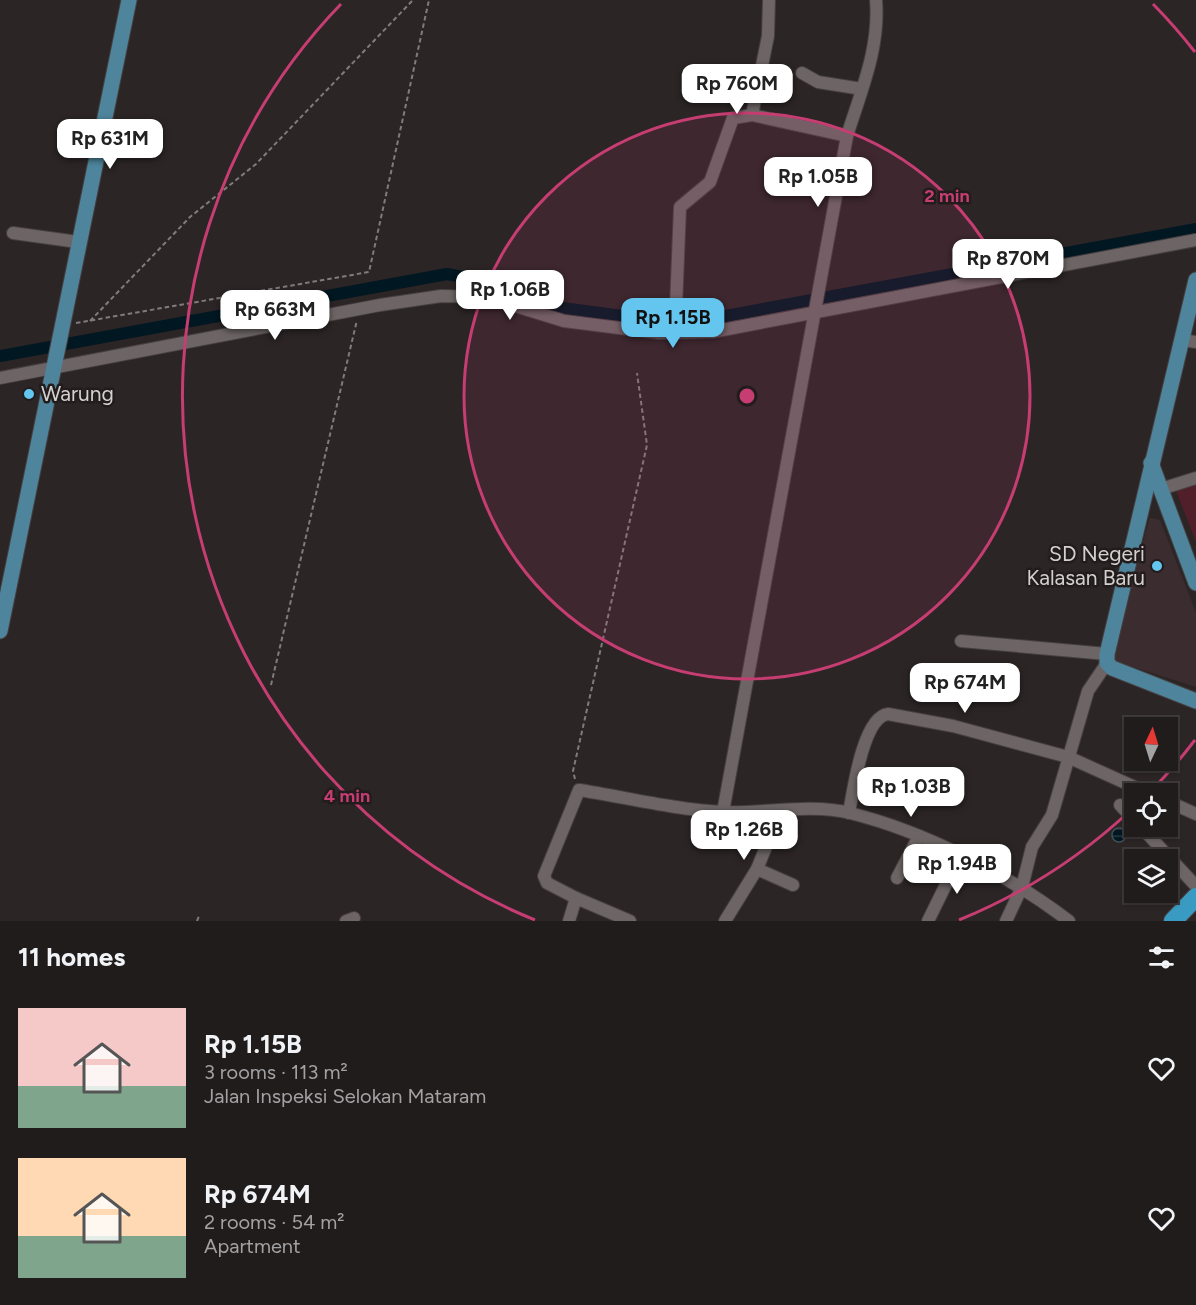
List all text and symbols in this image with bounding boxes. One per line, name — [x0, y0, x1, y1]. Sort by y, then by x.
pin: Rp 760M — [682, 64, 792, 115]
text: Rp 760M — [696, 71, 778, 95]
pin: Rp 631M — [55, 119, 165, 170]
text: Rp 631M — [71, 126, 149, 150]
pin: Rp 1.05B — [756, 157, 880, 208]
text: Rp 1.05B — [778, 164, 858, 188]
text: 2 min — [924, 185, 970, 207]
pin: Rp 870M — [953, 239, 1063, 290]
text: Rp 870M — [966, 246, 1050, 270]
pin: Rp 1.06B — [448, 270, 572, 321]
text: Rp 1.06B — [470, 277, 550, 301]
pin: Rp 663M — [220, 290, 330, 341]
text: Rp 663M — [234, 297, 316, 321]
pin: Rp 1.15B — [611, 298, 735, 349]
text: Rp 1.15B — [635, 305, 711, 329]
place label: Warung — [41, 381, 114, 406]
centre of rings — [737, 386, 757, 406]
marker: Warung — [22, 387, 36, 401]
place label: SD Negeri Kalasan Baru — [1027, 541, 1145, 590]
marker: SD Negeri Kalasan Baru — [1150, 559, 1164, 573]
pin: Rp 674M — [910, 663, 1020, 714]
text: Rp 674M — [924, 670, 1006, 694]
north arrow — [1124, 717, 1178, 771]
map controls — [1124, 717, 1178, 903]
pin: Rp 1.03B — [849, 767, 973, 818]
text: Rp 1.03B — [871, 774, 951, 798]
button: locate — [1124, 783, 1178, 837]
text: 4 min — [324, 785, 370, 807]
pin: Rp 1.26B — [682, 810, 806, 861]
text: Rp 1.26B — [705, 817, 783, 841]
pin: Rp 1.94B — [895, 844, 1019, 895]
button: layers — [1124, 849, 1178, 903]
text: Rp 1.94B — [917, 851, 997, 875]
text: 11 homes — [18, 941, 125, 973]
icon: filters — [1145, 941, 1178, 974]
text: Rp 1.15B — [204, 1028, 302, 1060]
icon: home — [66, 1032, 138, 1104]
icon: heart — [1145, 1052, 1178, 1085]
text: 3 rooms · 113 m² — [204, 1060, 348, 1084]
text: Jalan Inspeksi Selokan Mataram — [204, 1084, 486, 1108]
text: Rp 674M — [204, 1178, 311, 1210]
icon: home — [66, 1182, 138, 1254]
icon: heart — [1145, 1202, 1178, 1235]
text: 2 rooms · 54 m² — [204, 1210, 344, 1234]
text: Apartment — [204, 1234, 301, 1258]

